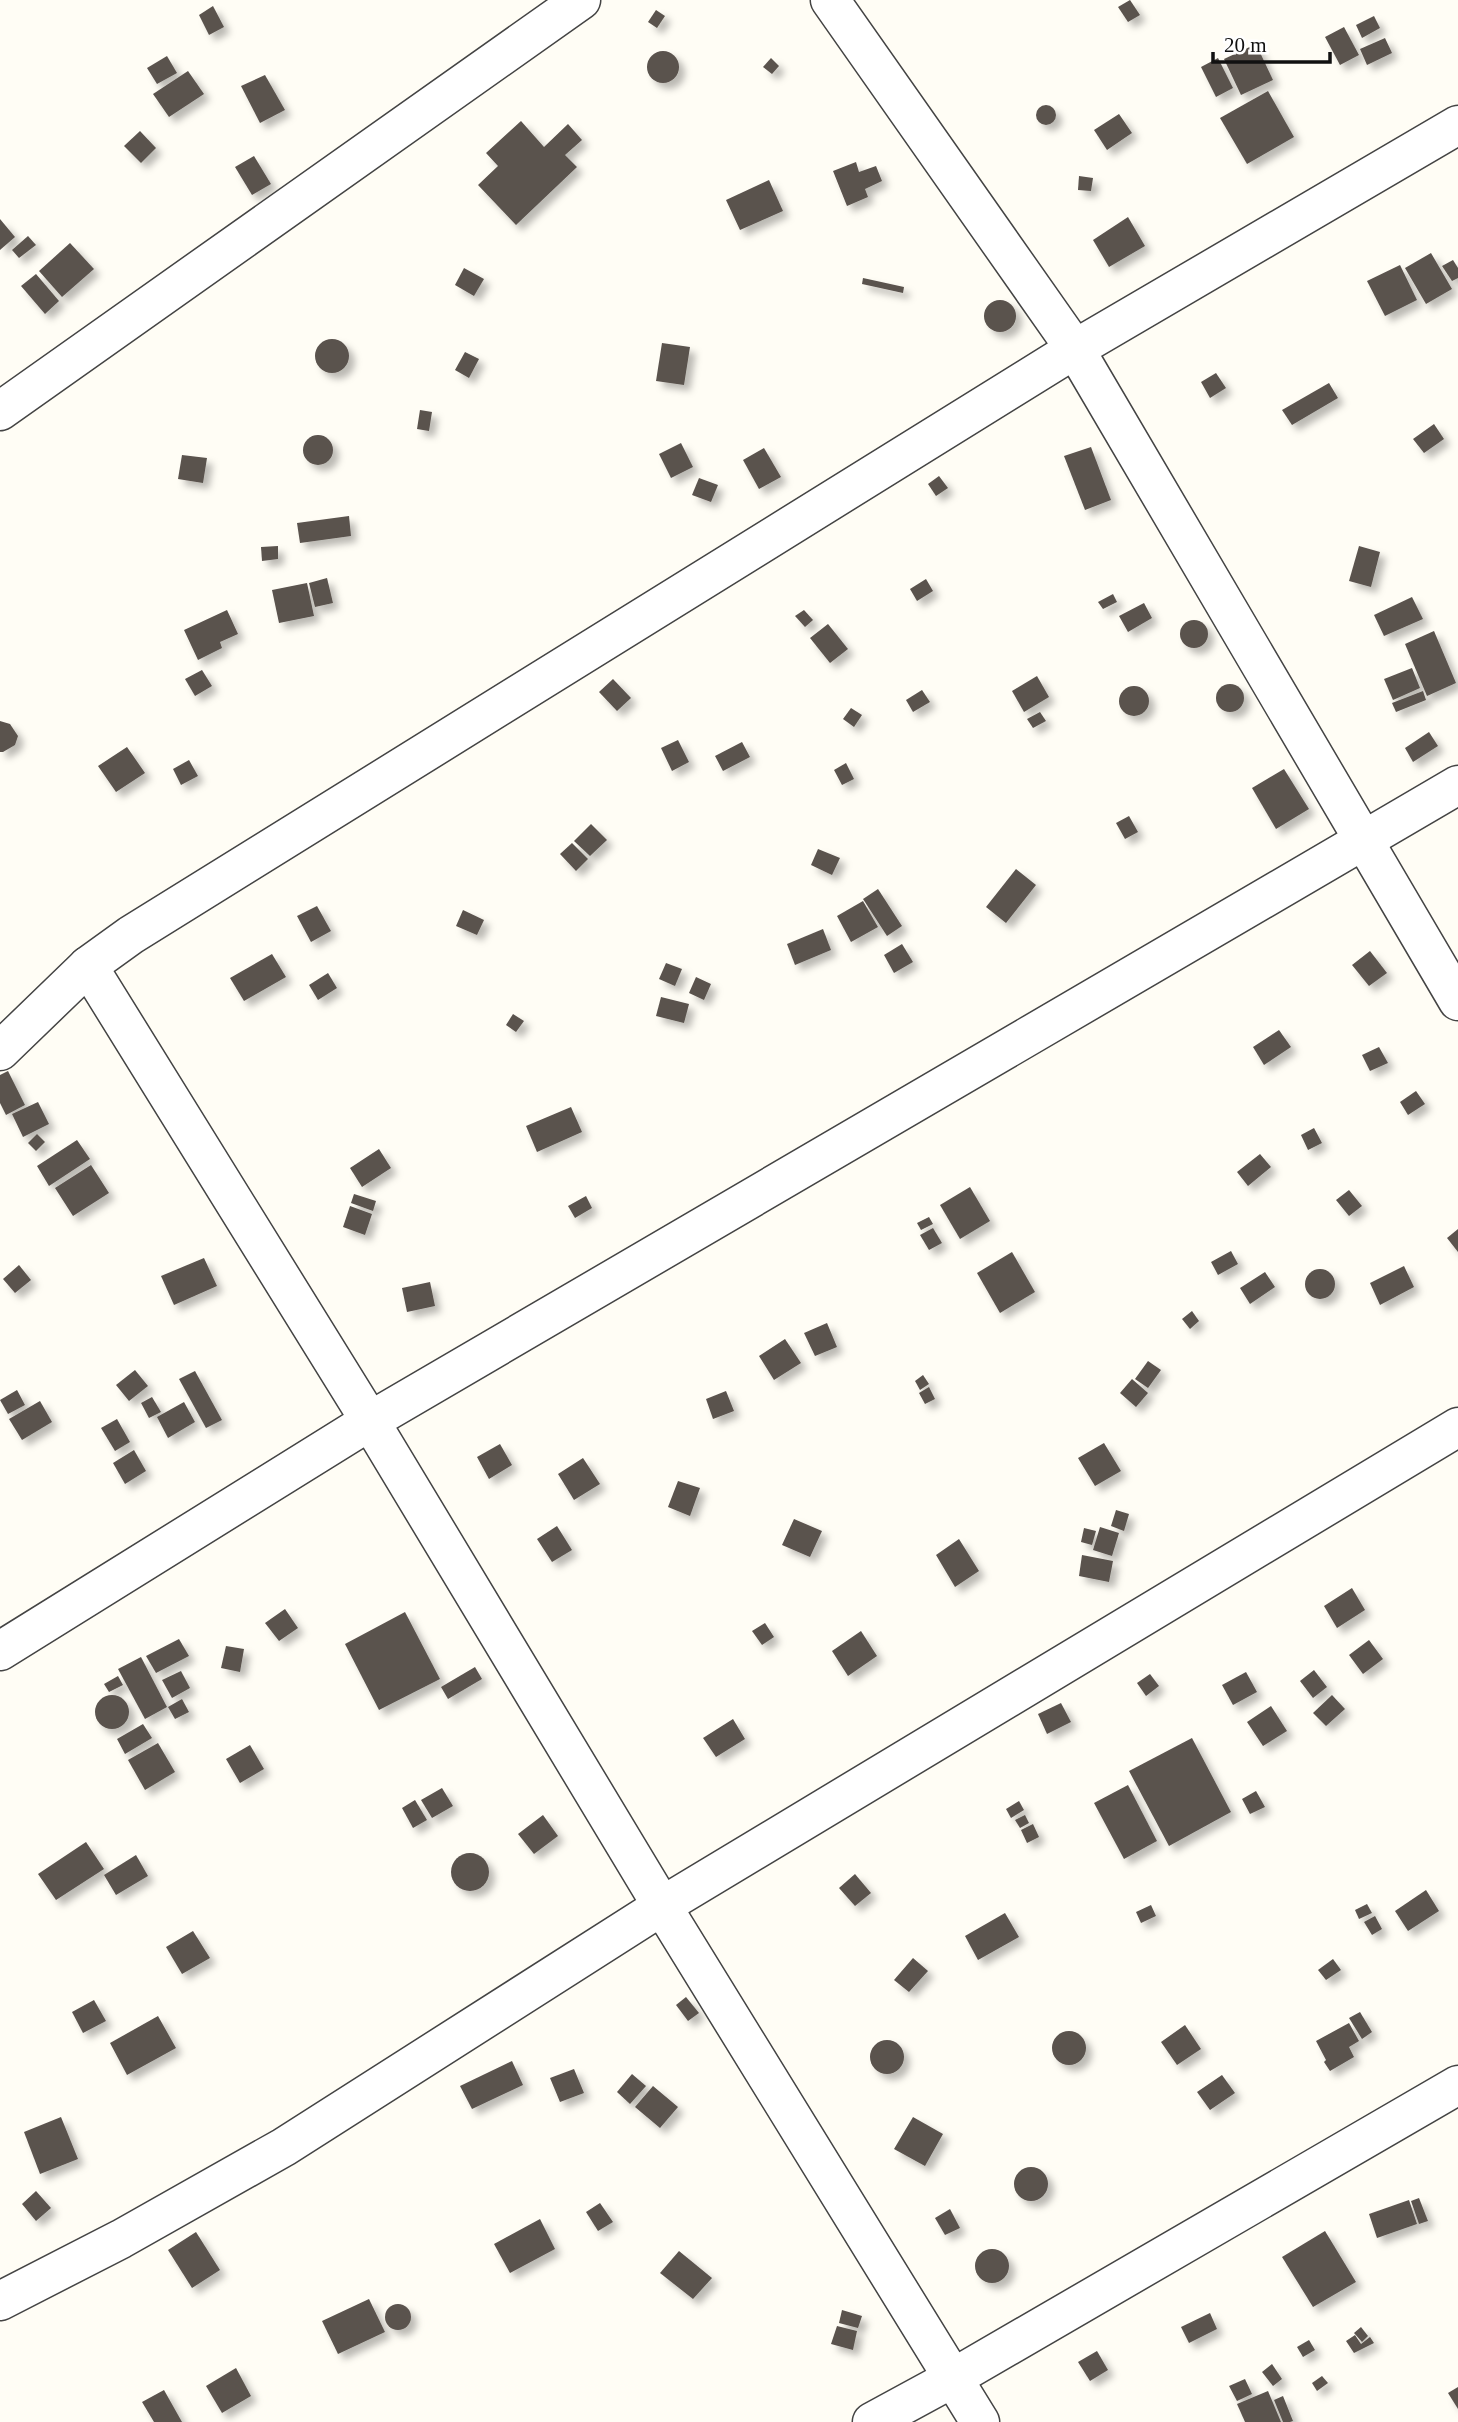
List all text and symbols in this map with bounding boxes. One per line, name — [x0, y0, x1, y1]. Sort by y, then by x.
scale bar — [1213, 21, 1330, 65]
text: 20 m — [1224, 33, 1267, 57]

